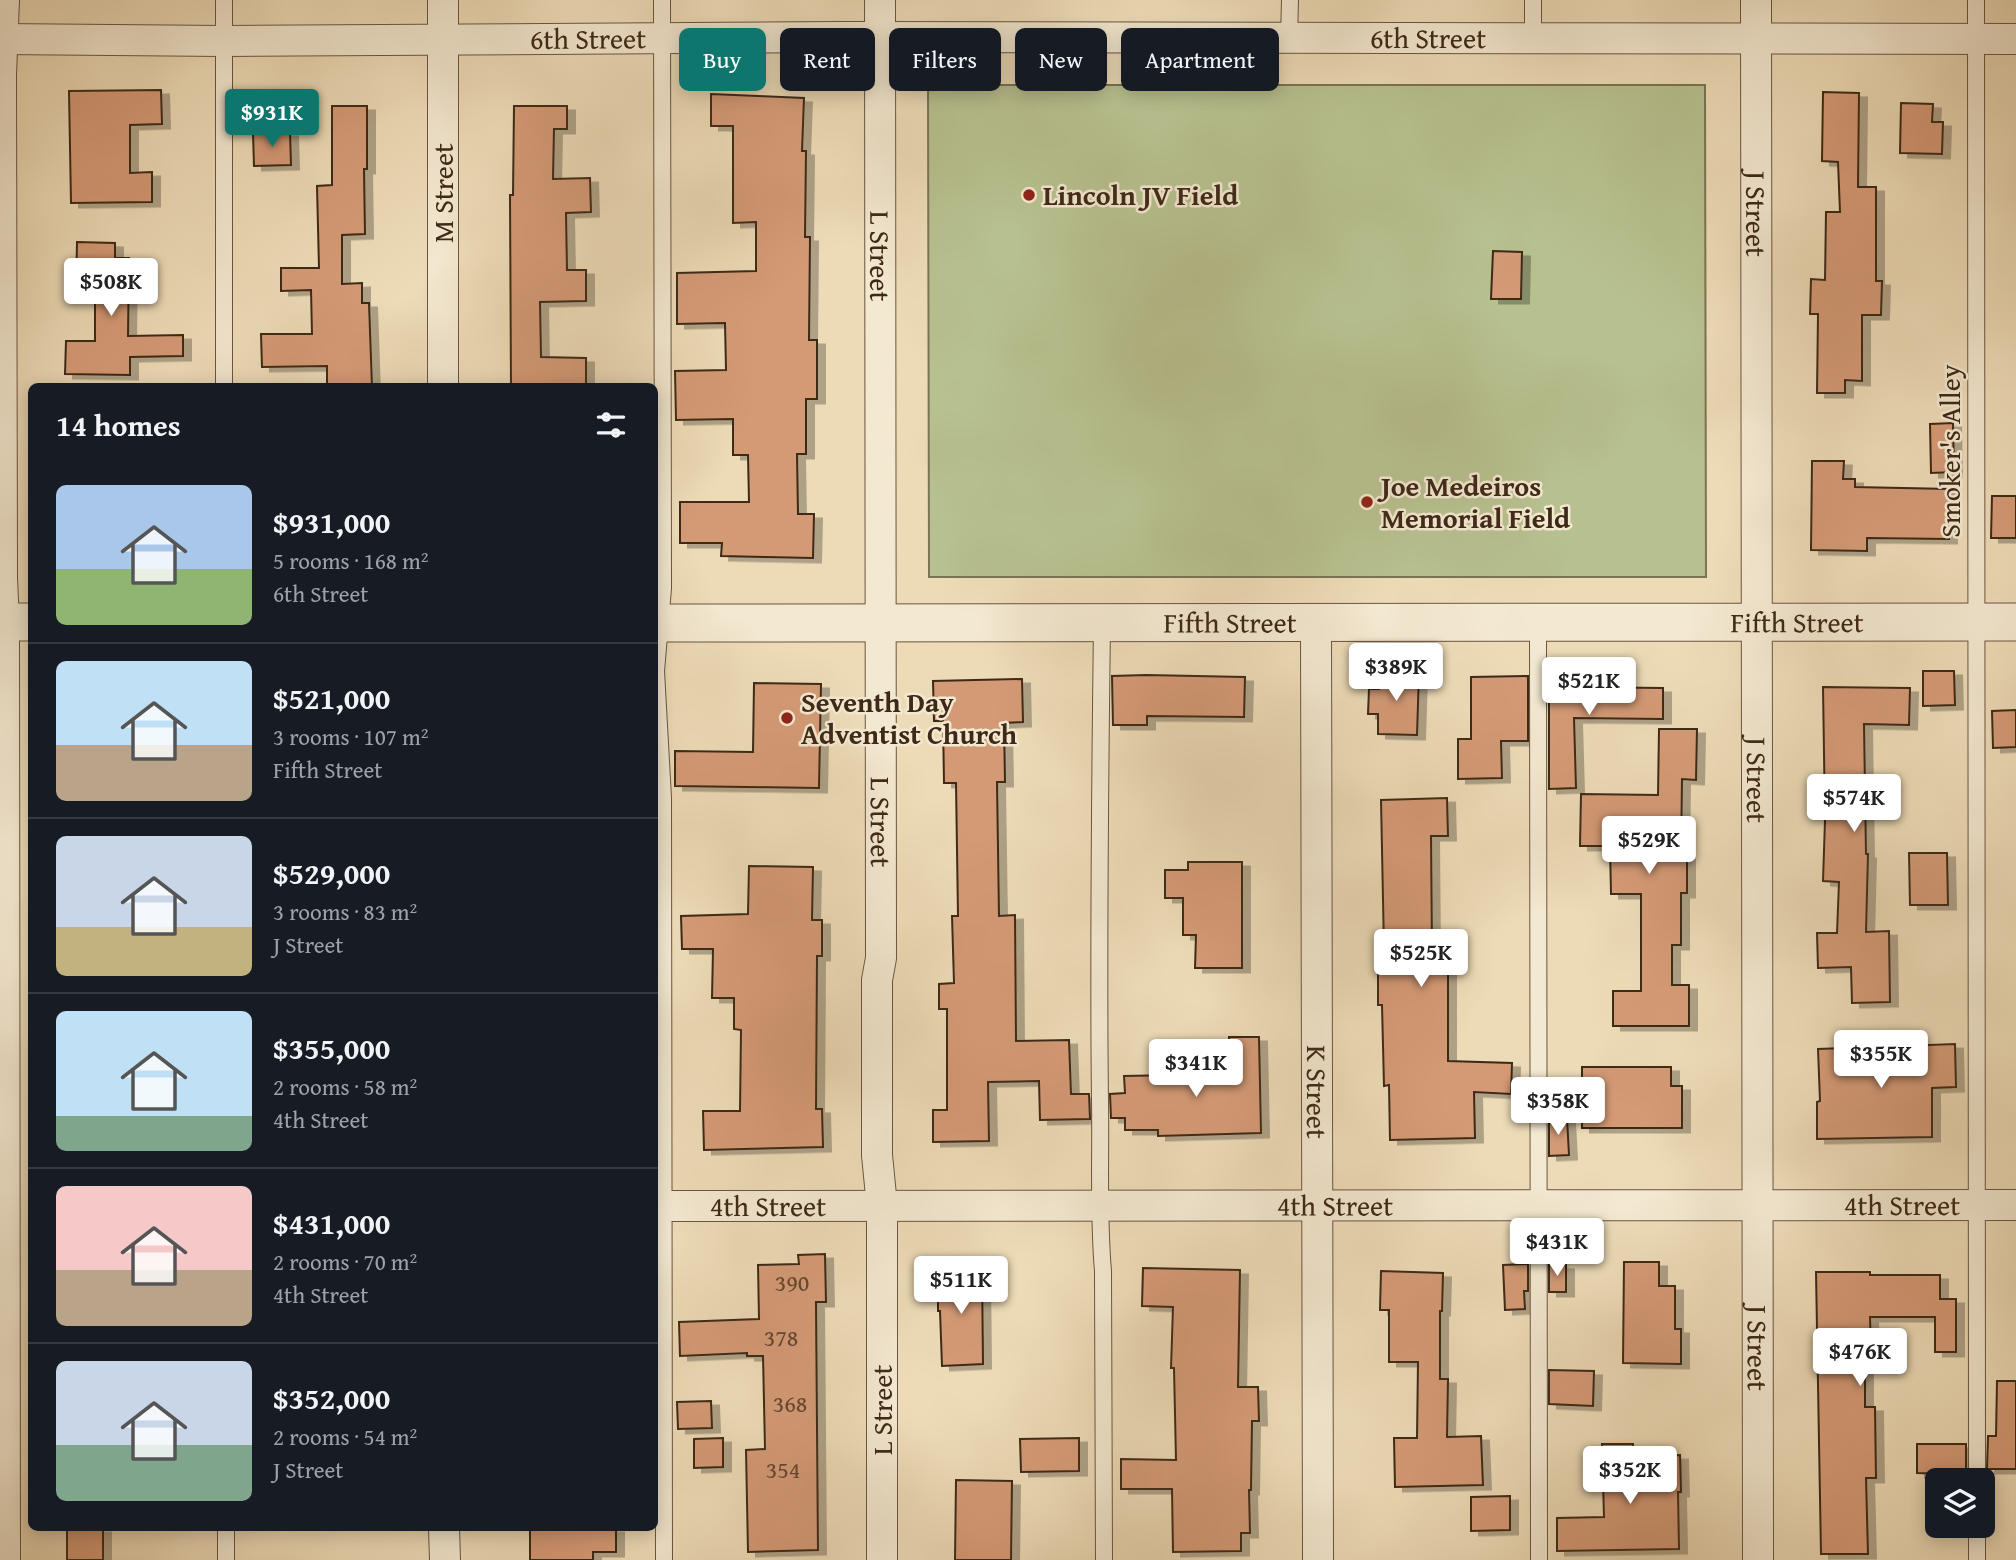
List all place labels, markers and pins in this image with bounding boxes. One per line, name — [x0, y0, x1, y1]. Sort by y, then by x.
pin: $931K — [223, 90, 321, 149]
place label: Lincoln JV Field — [1043, 174, 1239, 215]
marker: Lincoln JV Field — [1021, 187, 1037, 203]
pin: $508K — [62, 258, 160, 318]
place label: Joe Medeiros Memorial Field — [1377, 465, 1571, 538]
marker: Joe Medeiros Memorial Field — [1359, 494, 1375, 510]
pin: $389K — [1347, 644, 1445, 703]
pin: $521K — [1540, 658, 1638, 717]
place label: Seventh Day Adventist Church — [801, 681, 1017, 754]
marker: Seventh Day Adventist Church — [779, 710, 795, 726]
pin: $574K — [1805, 774, 1903, 834]
pin: $529K — [1600, 816, 1698, 876]
pin: $525K — [1372, 930, 1470, 989]
pin: $355K — [1832, 1030, 1930, 1090]
pin: $341K — [1147, 1040, 1245, 1099]
pin: $358K — [1509, 1078, 1607, 1137]
pin: $431K — [1508, 1218, 1606, 1278]
pin: $511K — [912, 1256, 1010, 1316]
pin: $476K — [1811, 1328, 1909, 1388]
pin: $352K — [1581, 1446, 1679, 1506]

